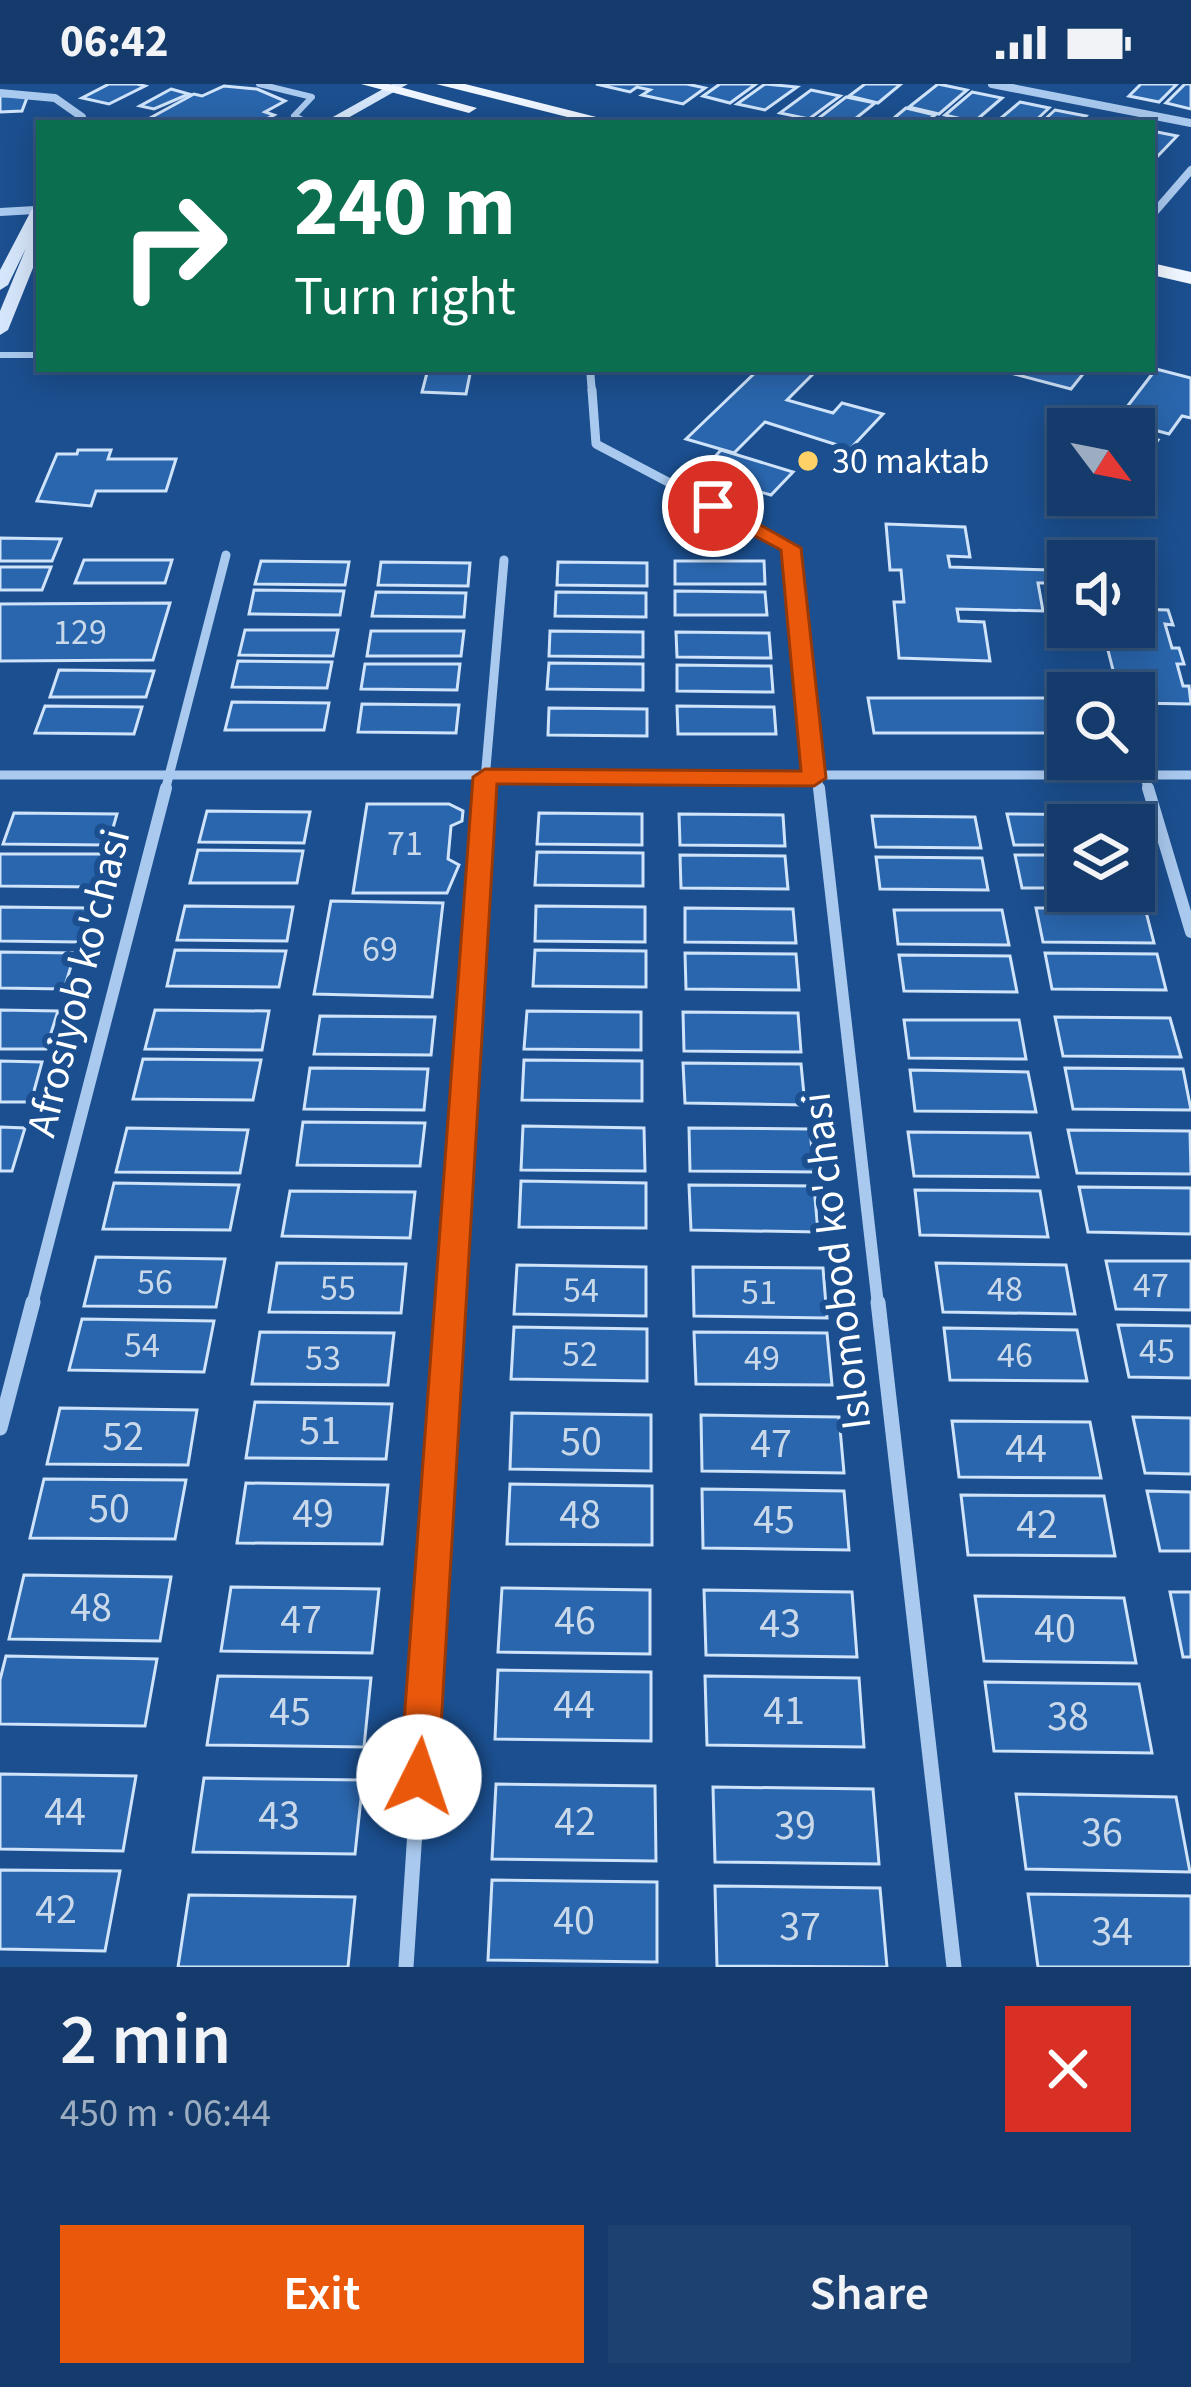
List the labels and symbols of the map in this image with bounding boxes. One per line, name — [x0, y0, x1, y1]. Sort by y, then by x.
north arrow — [1047, 408, 1155, 516]
place label: 30 maktab — [832, 436, 990, 487]
marker: 30 maktab — [795, 448, 821, 474]
pin — [662, 455, 764, 557]
house number: 129 — [53, 607, 107, 658]
house number: 71 — [387, 818, 423, 869]
street label: Afrosiyob ko'chasi — [12, 823, 146, 1143]
house number: 69 — [362, 924, 398, 975]
street label: Islomobod ko'chasi — [787, 1089, 887, 1433]
house number: 56 — [137, 1257, 173, 1308]
house number: 47 — [1133, 1260, 1169, 1311]
house number: 55 — [320, 1263, 356, 1314]
house number: 48 — [987, 1264, 1023, 1315]
house number: 54 — [563, 1265, 599, 1316]
house number: 51 — [741, 1267, 777, 1318]
house number: 54 — [124, 1320, 160, 1371]
house number: 45 — [1139, 1326, 1175, 1377]
house number: 52 — [562, 1329, 598, 1380]
house number: 46 — [997, 1330, 1033, 1381]
house number: 53 — [305, 1333, 341, 1384]
house number: 49 — [744, 1333, 780, 1384]
house number: 51 — [299, 1401, 341, 1461]
house number: 52 — [102, 1407, 144, 1467]
house number: 50 — [560, 1412, 602, 1472]
house number: 47 — [750, 1414, 792, 1474]
house number: 44 — [1005, 1419, 1047, 1479]
house number: 50 — [88, 1479, 130, 1539]
house number: 49 — [292, 1484, 334, 1544]
house number: 48 — [559, 1485, 601, 1545]
house number: 45 — [753, 1490, 795, 1550]
house number: 42 — [1016, 1495, 1058, 1555]
house number: 48 — [70, 1578, 112, 1638]
house number: 47 — [280, 1590, 322, 1650]
house number: 46 — [554, 1591, 596, 1651]
house number: 43 — [759, 1594, 801, 1654]
house number: 40 — [1034, 1599, 1076, 1659]
house number: 44 — [553, 1675, 595, 1735]
house number: 41 — [763, 1681, 805, 1741]
house number: 45 — [269, 1682, 311, 1742]
house number: 38 — [1047, 1687, 1089, 1747]
position arrow — [356, 1714, 482, 1840]
house number: 44 — [44, 1782, 86, 1842]
house number: 43 — [258, 1786, 300, 1846]
house number: 42 — [554, 1792, 596, 1852]
house number: 39 — [774, 1796, 816, 1856]
house number: 36 — [1081, 1803, 1123, 1863]
house number: 42 — [35, 1880, 77, 1940]
house number: 40 — [553, 1891, 595, 1951]
house number: 37 — [779, 1897, 821, 1957]
house number: 34 — [1091, 1902, 1133, 1962]

